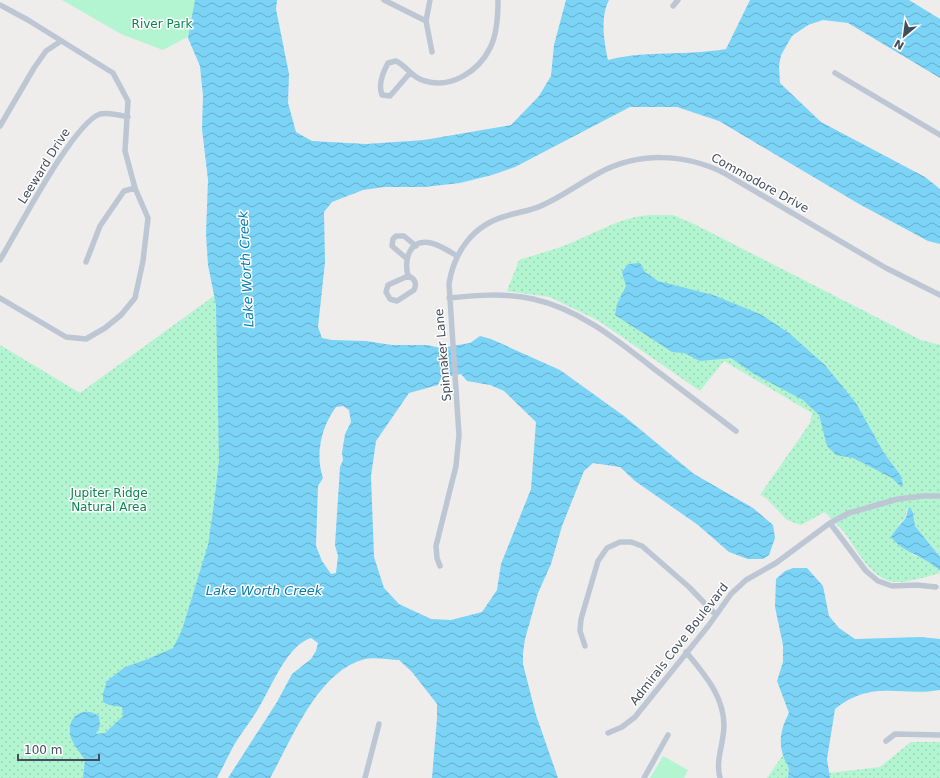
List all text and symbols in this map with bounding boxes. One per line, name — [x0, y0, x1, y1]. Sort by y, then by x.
north arrow — [884, 16, 924, 56]
park label: River Park — [132, 17, 192, 31]
text: N — [892, 36, 907, 52]
street label: Leeward Drive — [15, 126, 73, 206]
street label: Commodore Drive — [709, 150, 811, 216]
water label: Lake Worth Creek — [235, 210, 257, 328]
street label: Spinnaker Lane — [432, 308, 454, 402]
park label: Jupiter Ridge Natural Area — [69, 486, 148, 514]
street label: Admirals Cove Boulevard — [627, 580, 731, 708]
water label: Lake Worth Creek — [206, 583, 323, 598]
scale bar — [18, 736, 99, 762]
text: 100 m — [24, 743, 62, 757]

